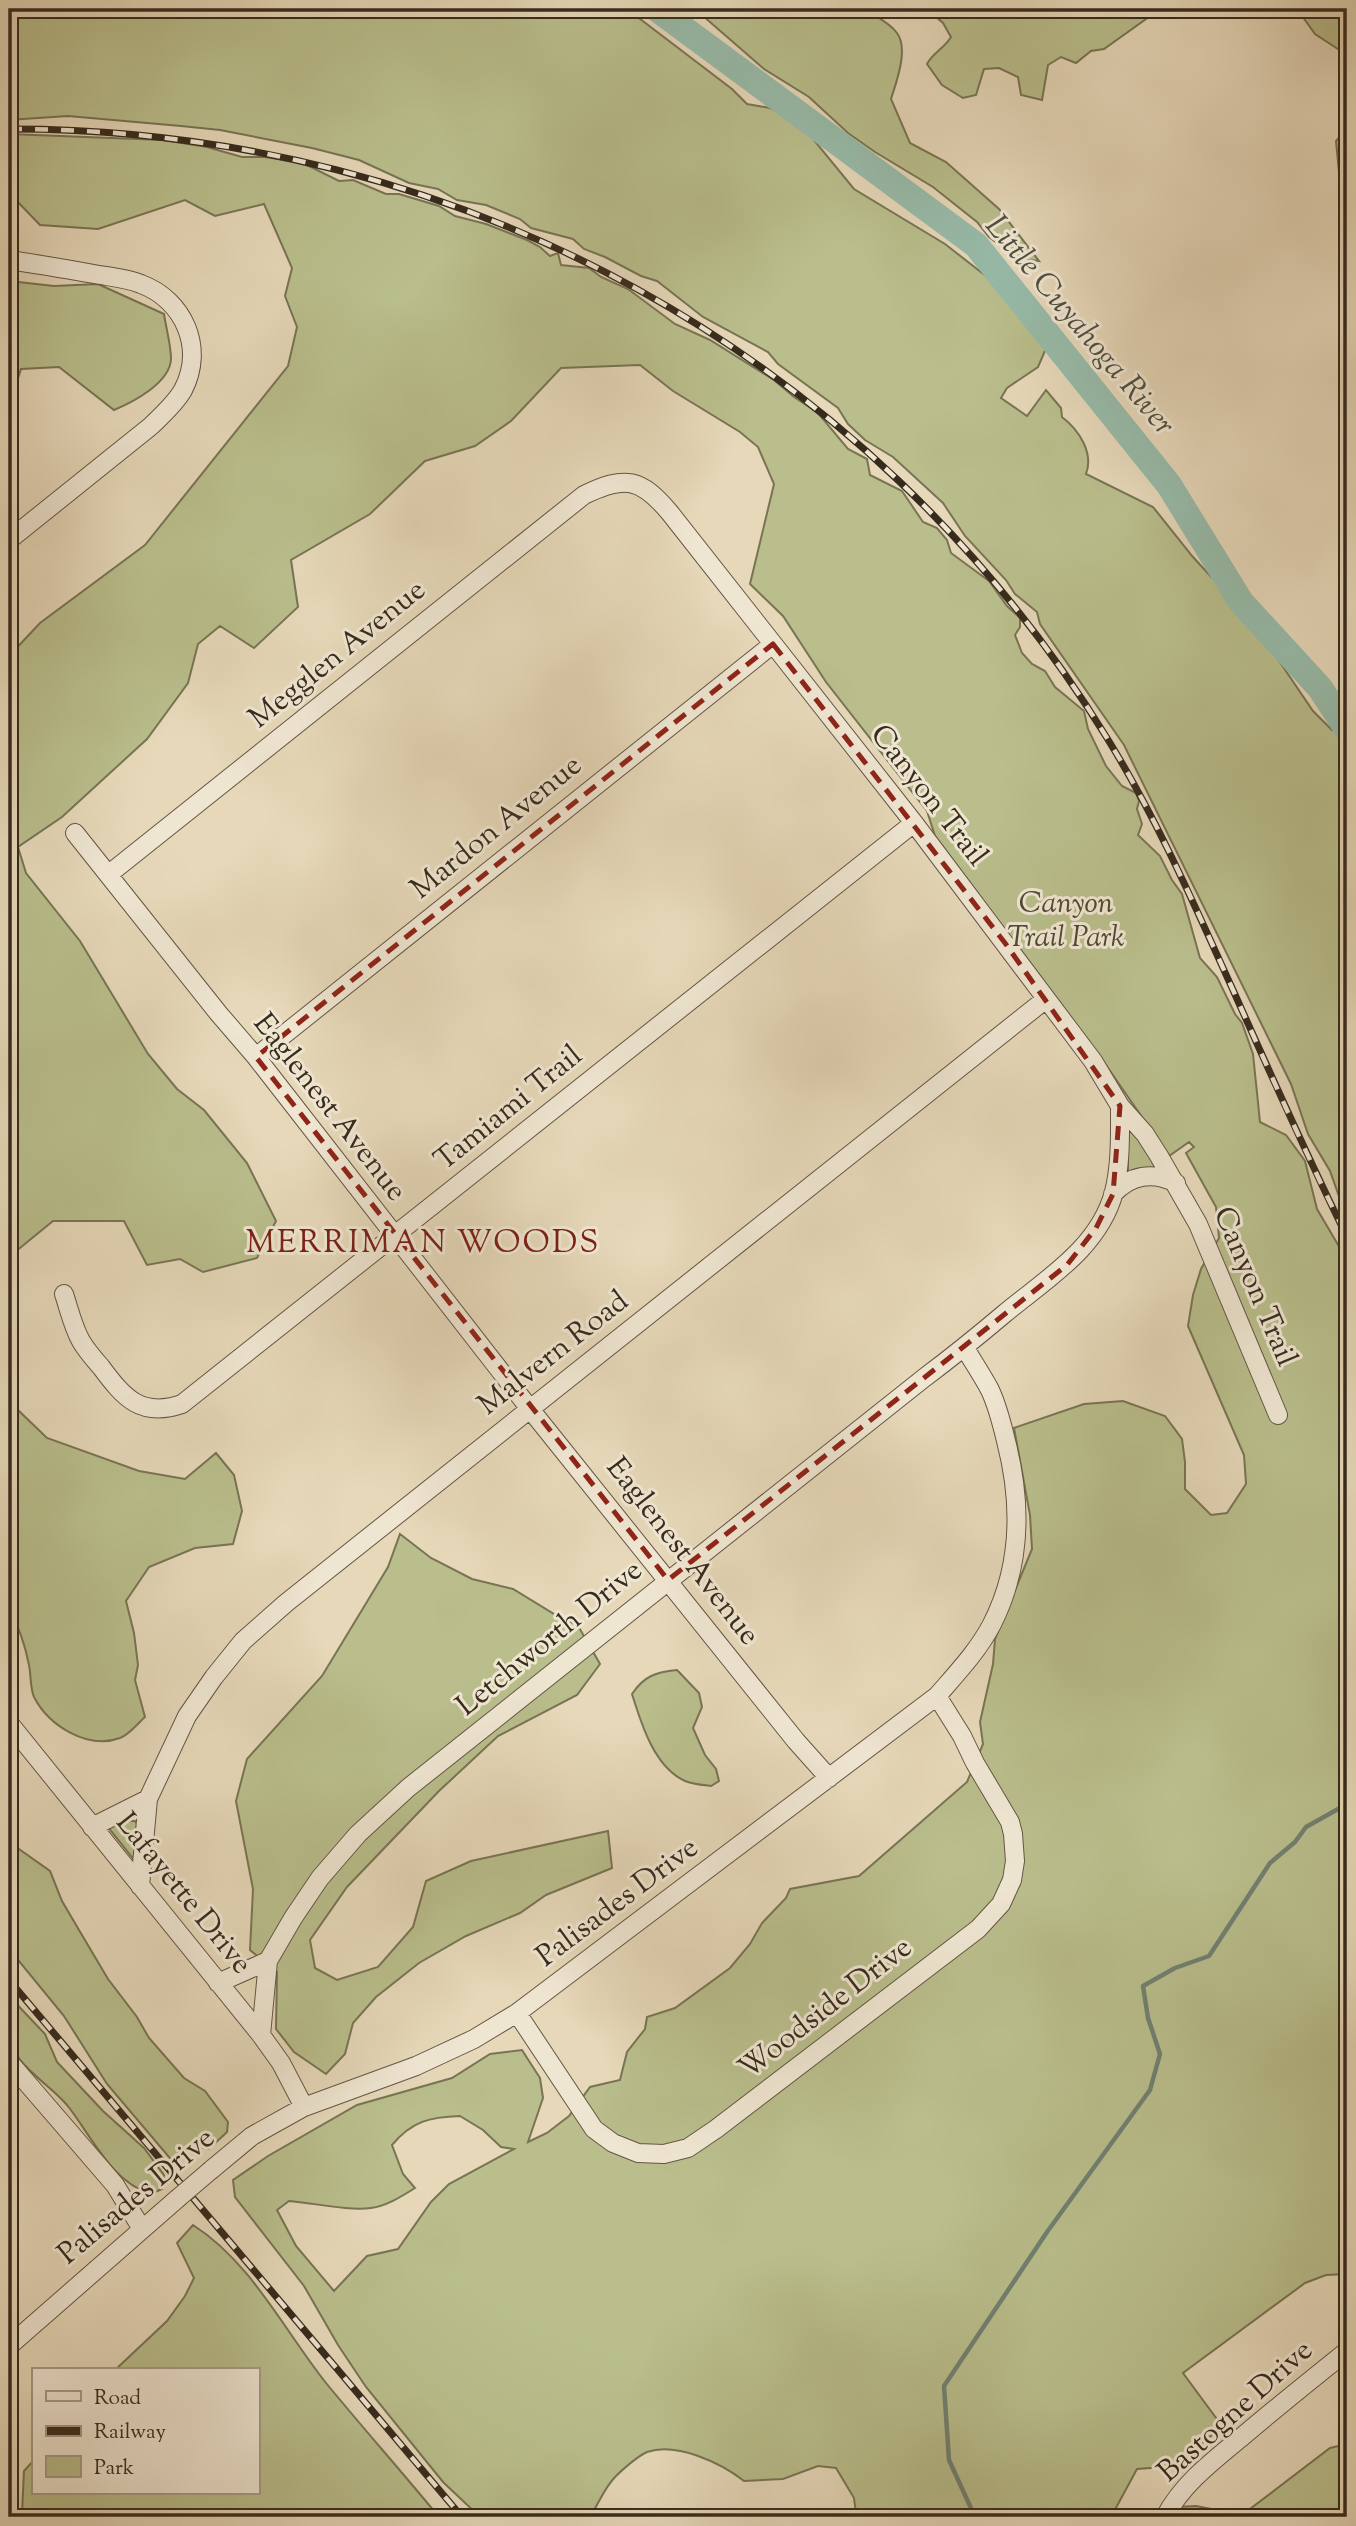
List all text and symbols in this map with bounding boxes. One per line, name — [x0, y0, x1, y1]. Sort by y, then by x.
water label: Little Cuyahoga River — [973, 206, 1185, 446]
street label: Megglen Avenue — [240, 570, 436, 740]
street label: Canyon Trail — [859, 716, 997, 876]
street label: Mardon Avenue — [402, 745, 592, 911]
park label: Canyon Trail Park — [1007, 883, 1125, 960]
street label: Eaglenest Avenue — [242, 1005, 416, 1211]
street label: Tamiami Trail — [426, 1036, 592, 1182]
street label: Canyon Trail — [1201, 1200, 1307, 1374]
district label: MERRIMAN WOODS — [246, 1221, 600, 1267]
street label: Malvern Road — [469, 1281, 639, 1427]
street label: Eaglenest Avenue — [595, 1449, 769, 1655]
street label: Letchworth Drive — [448, 1550, 652, 1728]
street label: Lafayette Drive — [104, 1804, 262, 1984]
street label: Palisades Drive — [528, 1828, 708, 1978]
street label: Woodside Drive — [730, 1928, 922, 2090]
street label: Palisades Drive — [49, 2118, 225, 2276]
street label: Bastogne Drive — [1149, 2331, 1323, 2493]
legend — [32, 2368, 259, 2494]
text: Road — [94, 2384, 141, 2414]
text: Railway — [94, 2418, 166, 2448]
text: Park — [94, 2454, 135, 2484]

